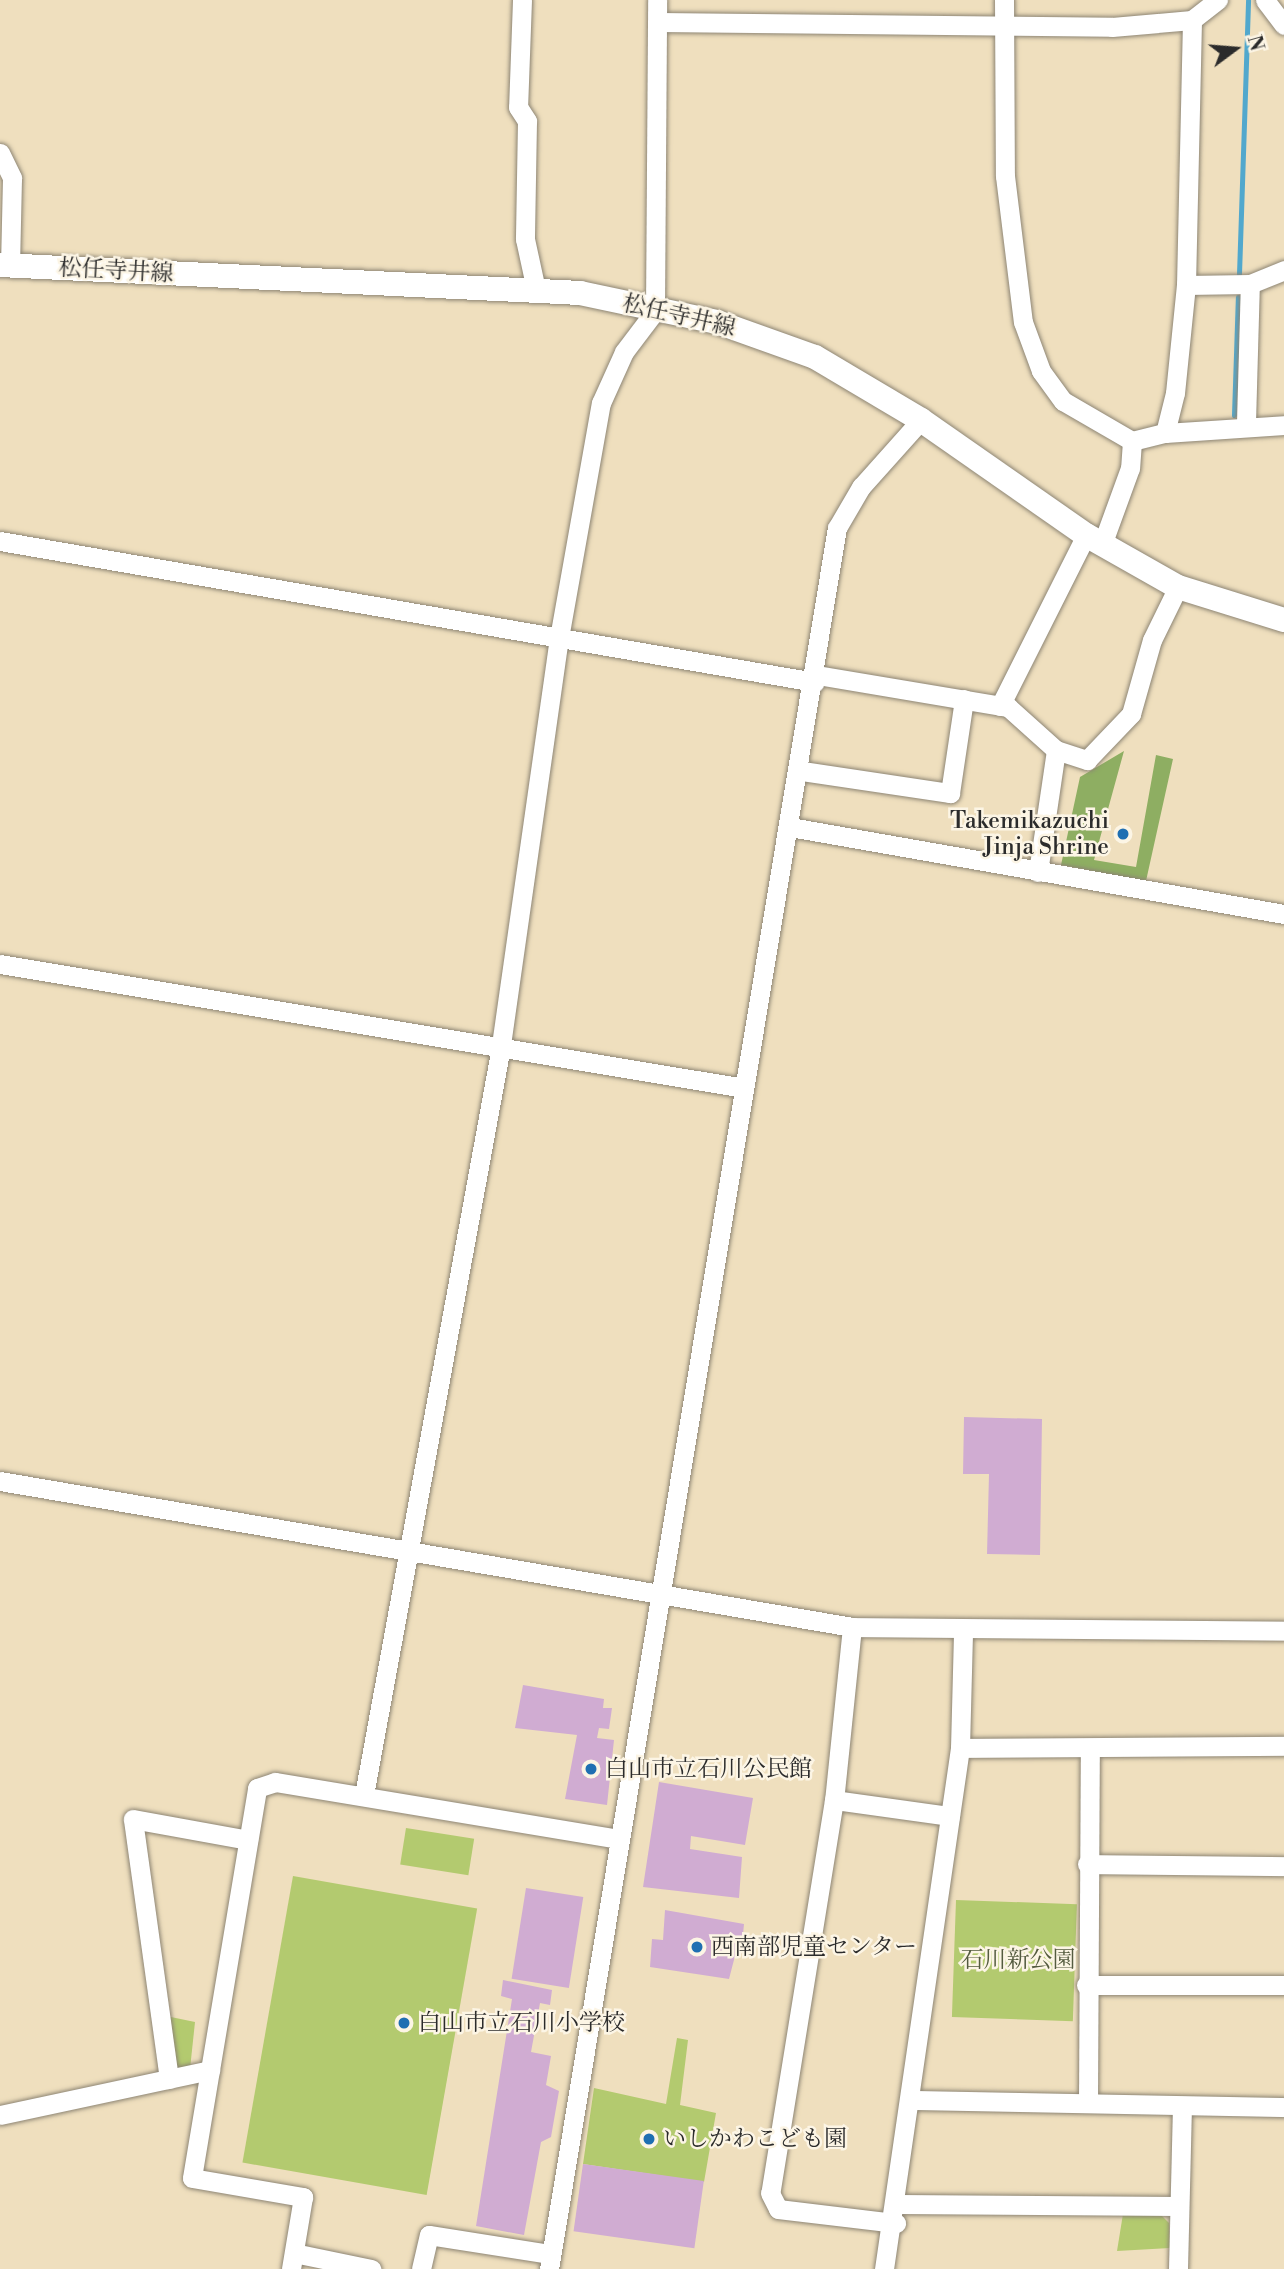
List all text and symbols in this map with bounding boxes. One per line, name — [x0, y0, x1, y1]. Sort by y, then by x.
north arrow — [1200, 14, 1270, 84]
text: N — [1242, 33, 1269, 54]
street label: 松任寺井線 — [58, 254, 174, 288]
street label: 松任寺井線 — [620, 290, 738, 342]
place label: Takemikazuchi Jinja Shrine — [950, 807, 1109, 861]
marker: Takemikazuchi Jinja Shrine — [1115, 826, 1131, 842]
place label: 白山市立石川公民館 — [605, 1755, 812, 1783]
marker: 白山市立石川公民館 — [583, 1761, 599, 1777]
place label: 西南部児童センター — [711, 1933, 918, 1961]
marker: 西南部児童センター — [689, 1939, 705, 1955]
park label: 石川新公園 — [961, 1946, 1075, 1974]
place label: 白山市立石川小学校 — [418, 2009, 625, 2037]
marker: 白山市立石川小学校 — [396, 2015, 412, 2031]
place label: いしかわこども園 — [663, 2125, 847, 2153]
marker: いしかわこども園 — [641, 2131, 657, 2147]

